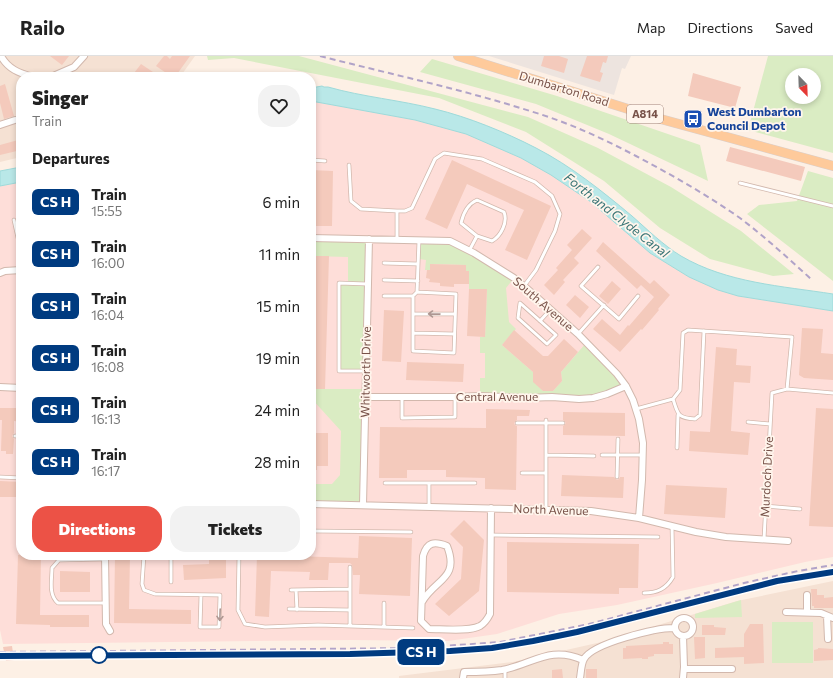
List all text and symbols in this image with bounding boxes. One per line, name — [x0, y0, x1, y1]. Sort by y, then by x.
text: Railo — [20, 16, 65, 39]
text: Map — [637, 19, 666, 36]
text: Directions — [688, 19, 753, 36]
text: Saved — [775, 19, 813, 36]
street label: Dumbarton Road — [518, 68, 611, 108]
north arrow — [785, 68, 821, 104]
map controls — [785, 68, 821, 104]
button: heart — [258, 85, 300, 127]
text: Singer — [32, 86, 88, 109]
place label: West Dumbarton Council Depot — [707, 104, 802, 132]
road number: A814 — [627, 105, 663, 123]
bus stop icon: West Dumbarton Council Depot — [682, 108, 704, 130]
text: Train — [32, 113, 62, 129]
text: Departures — [32, 149, 110, 167]
water label: Forth and Clyde Canal — [561, 169, 673, 261]
text: Train — [91, 185, 127, 203]
text: CS H — [40, 193, 71, 210]
text: 6 min — [262, 193, 300, 211]
text: 15:55 — [91, 203, 122, 219]
text: Train — [91, 237, 127, 255]
text: CS H — [40, 245, 71, 262]
text: 11 min — [259, 245, 300, 263]
text: 16:00 — [91, 255, 125, 271]
street label: South Avenue — [511, 273, 577, 333]
text: Train — [91, 289, 127, 307]
text: CS H — [40, 297, 71, 314]
text: 15 min — [257, 297, 300, 315]
text: 16:04 — [91, 307, 124, 323]
one-way arrow — [428, 310, 441, 318]
street label: Whitworth Drive — [357, 326, 373, 418]
text: Train — [91, 341, 127, 359]
text: CS H — [40, 349, 71, 366]
text: 19 min — [256, 349, 300, 367]
text: 16:08 — [91, 359, 124, 375]
street label: Central Avenue — [456, 389, 538, 403]
text: Train — [91, 393, 127, 411]
text: CS H — [40, 401, 71, 418]
text: 24 min — [255, 401, 300, 419]
text: 16:13 — [91, 411, 121, 427]
street label: Murdoch Drive — [757, 436, 775, 518]
text: Train — [91, 445, 127, 463]
text: CS H — [40, 453, 71, 470]
text: 28 min — [254, 453, 300, 471]
text: 16:17 — [91, 463, 120, 479]
street label: North Avenue — [513, 501, 589, 517]
button: Directions — [32, 506, 162, 552]
button: Tickets — [170, 506, 300, 552]
one-way arrow — [216, 608, 224, 621]
line badge: CS H — [393, 639, 449, 665]
text: CS H — [405, 643, 437, 660]
unlabelled marker — [90, 646, 108, 664]

